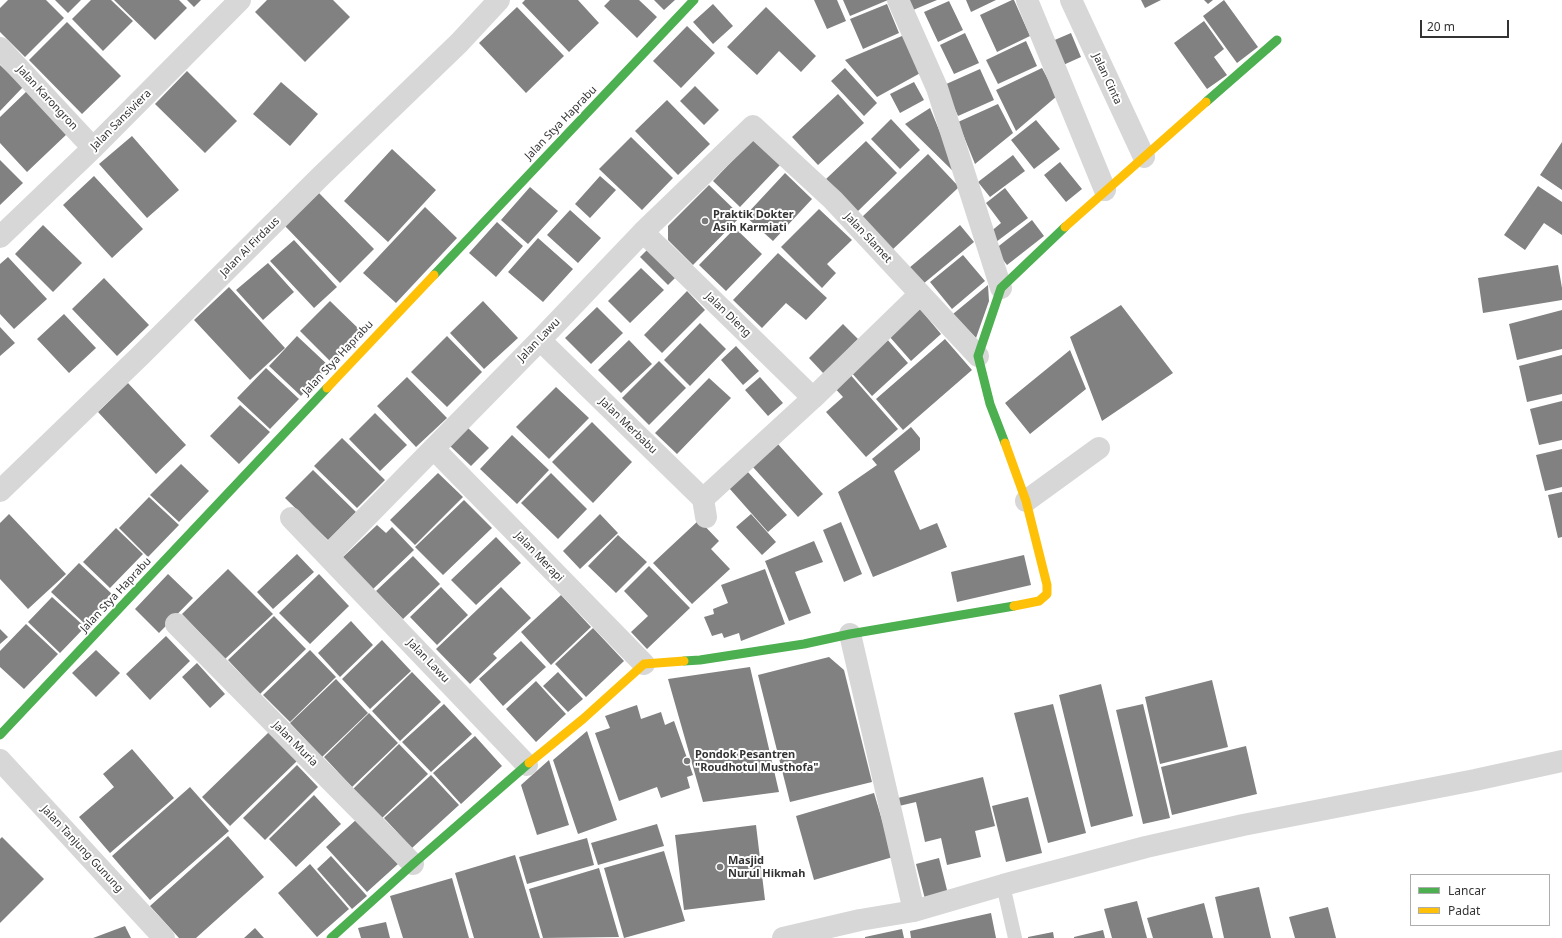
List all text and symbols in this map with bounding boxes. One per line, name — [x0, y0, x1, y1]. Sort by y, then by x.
scale bar — [1422, 12, 1511, 38]
text: 20 m — [1427, 18, 1455, 35]
street label: Jalan Cinta — [1089, 51, 1125, 107]
street label: Jalan Karongron — [14, 63, 80, 133]
street label: Jalan Stya Haprabu — [522, 83, 600, 163]
street label: Jalan Sansiviera — [88, 87, 154, 153]
place label: Praktik Dokter Asih Karmiati — [713, 208, 794, 234]
street label: Jalan Slamet — [842, 210, 894, 266]
street label: Jalan Al Firdaus — [218, 215, 282, 279]
marker: Praktik Dokter Asih Karmiati — [700, 216, 710, 226]
street label: Jalan Dieng — [702, 290, 754, 340]
street label: Jalan Lawu — [515, 316, 563, 364]
street label: Jalan Stya Haprabu — [300, 318, 376, 398]
street label: Jalan Merbabu — [596, 395, 660, 457]
street label: Jalan Merapi — [512, 529, 566, 585]
street label: Jalan Stya Haprabu — [78, 555, 154, 635]
street label: Jalan Lawu — [404, 637, 452, 685]
street label: Jalan Muria — [270, 719, 320, 769]
place label: Pondok Pesantren "Roudhotul Musthofa" — [695, 748, 818, 774]
marker: Pondok Pesantren "Roudhotul Musthofa" — [682, 756, 692, 766]
street label: Jalan Tanjung Gunung — [38, 803, 126, 895]
place label: Masjid Nurul Hikmah — [728, 854, 805, 880]
marker: Masjid Nurul Hikmah — [715, 862, 725, 872]
legend — [1410, 874, 1550, 926]
text: Lancar — [1448, 882, 1486, 899]
text: Padat — [1448, 902, 1480, 919]

